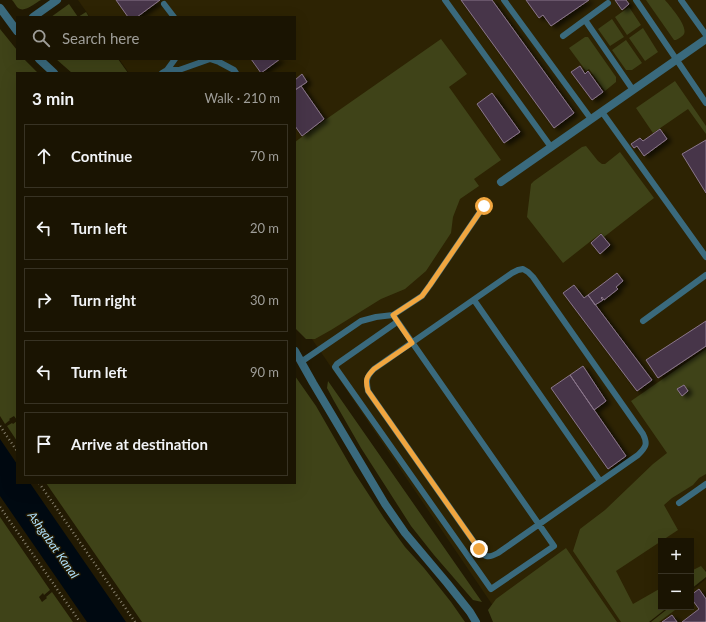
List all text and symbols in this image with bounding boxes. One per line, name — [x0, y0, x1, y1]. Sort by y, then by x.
search box — [16, 16, 296, 60]
icon: search — [30, 27, 52, 49]
text: Search here — [62, 29, 139, 47]
text: 3 min — [32, 88, 74, 109]
text: Walk · 210 m — [204, 90, 280, 106]
icon: ahead — [33, 145, 55, 167]
text: Continue — [71, 147, 132, 165]
text: 70 m — [250, 148, 279, 164]
route start — [475, 197, 493, 215]
icon: left — [33, 217, 55, 239]
text: Turn left — [71, 219, 127, 237]
text: 20 m — [250, 220, 279, 236]
icon: right — [33, 289, 55, 311]
text: Turn right — [71, 291, 136, 309]
text: 30 m — [250, 292, 279, 308]
icon: left — [33, 361, 55, 383]
text: Turn left — [71, 363, 127, 381]
text: 90 m — [250, 364, 279, 380]
icon: arrive — [33, 433, 55, 455]
text: Arrive at destination — [71, 435, 208, 453]
water label: Ashgabat Kanal — [24, 507, 82, 581]
map controls — [658, 538, 694, 610]
button: + — [658, 538, 694, 574]
route end — [470, 540, 488, 558]
button: − — [658, 574, 694, 610]

